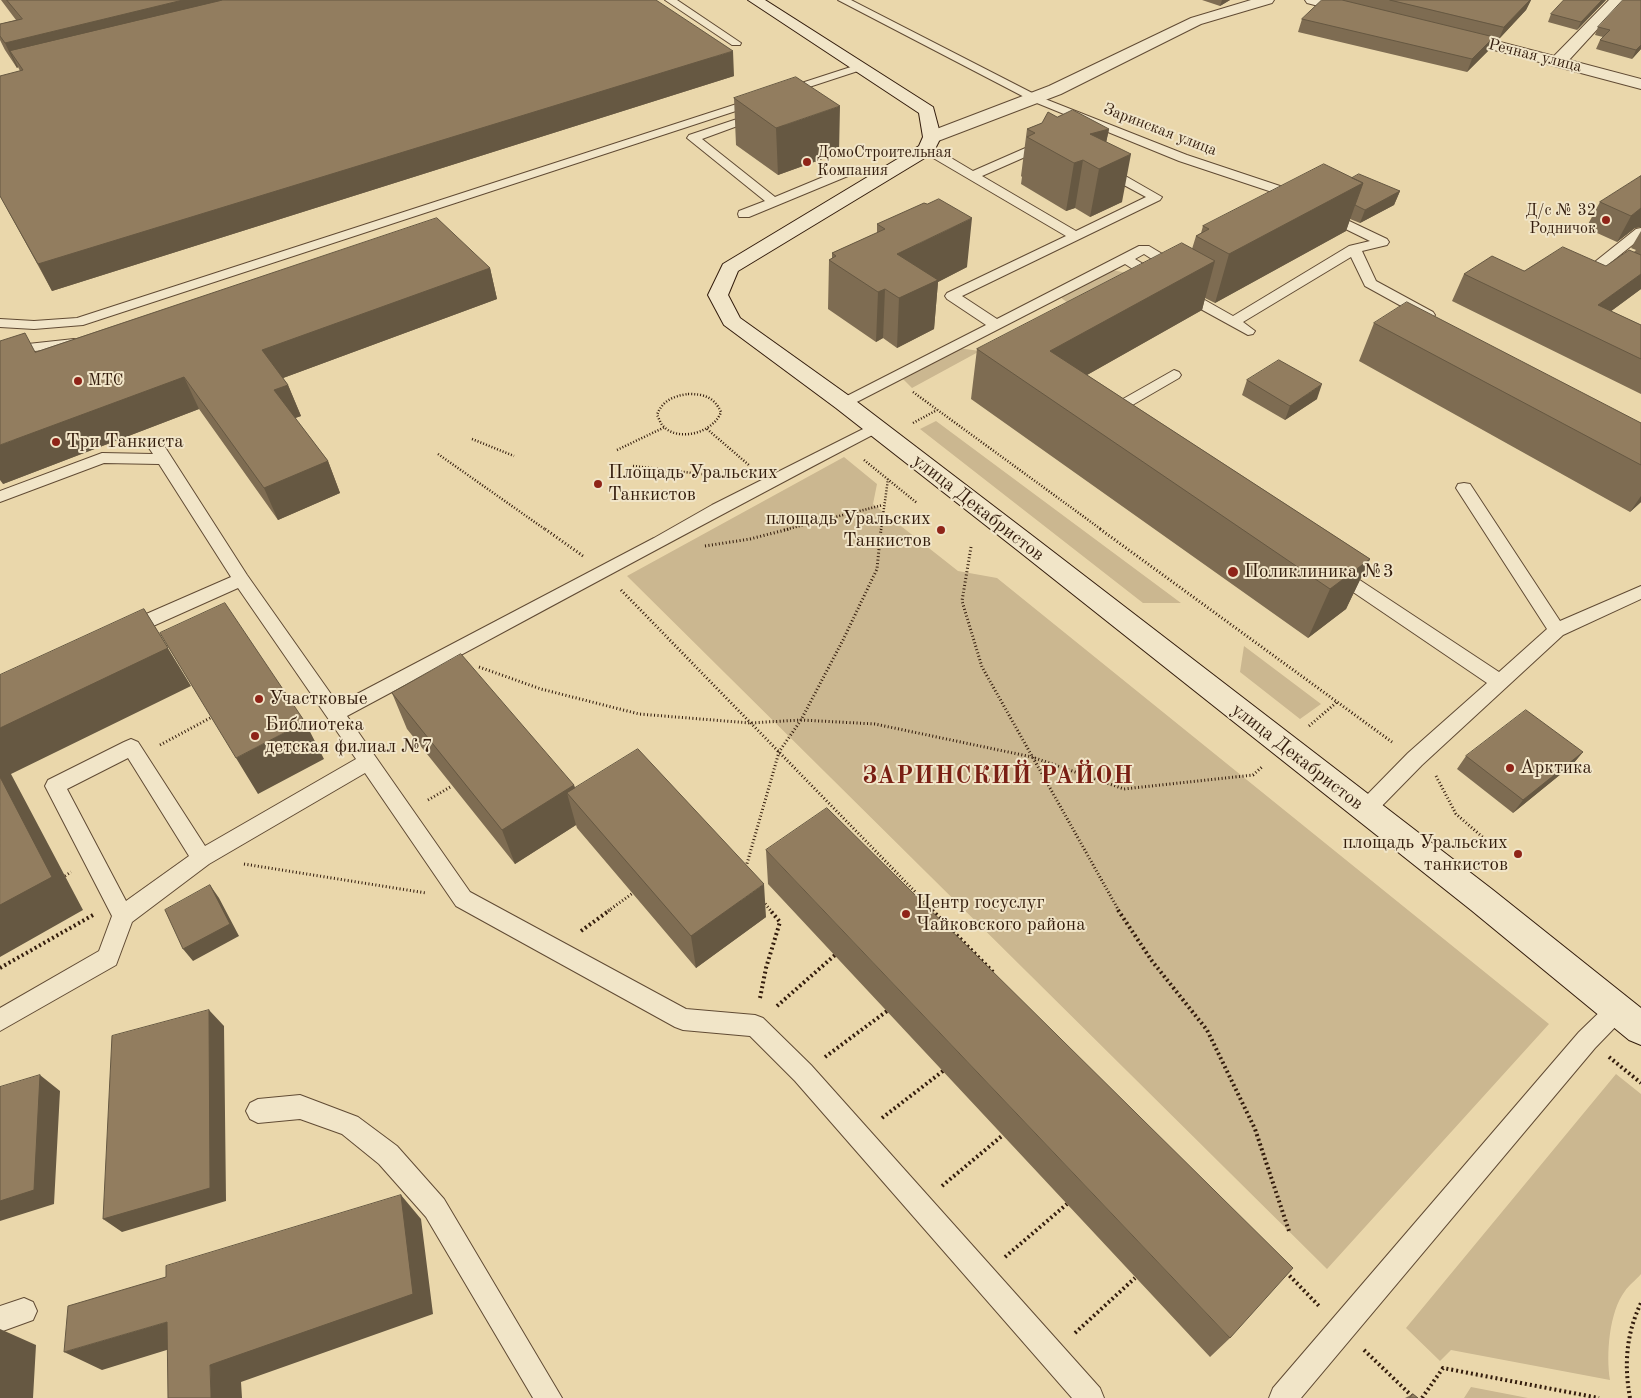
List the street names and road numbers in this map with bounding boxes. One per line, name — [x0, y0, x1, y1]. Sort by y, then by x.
street label: Речная улица — [1486, 35, 1584, 77]
street label: Заринская улица — [1100, 100, 1220, 160]
street label: улица Декабристов — [908, 449, 1048, 567]
street label: улица Декабристов — [1227, 698, 1367, 816]

